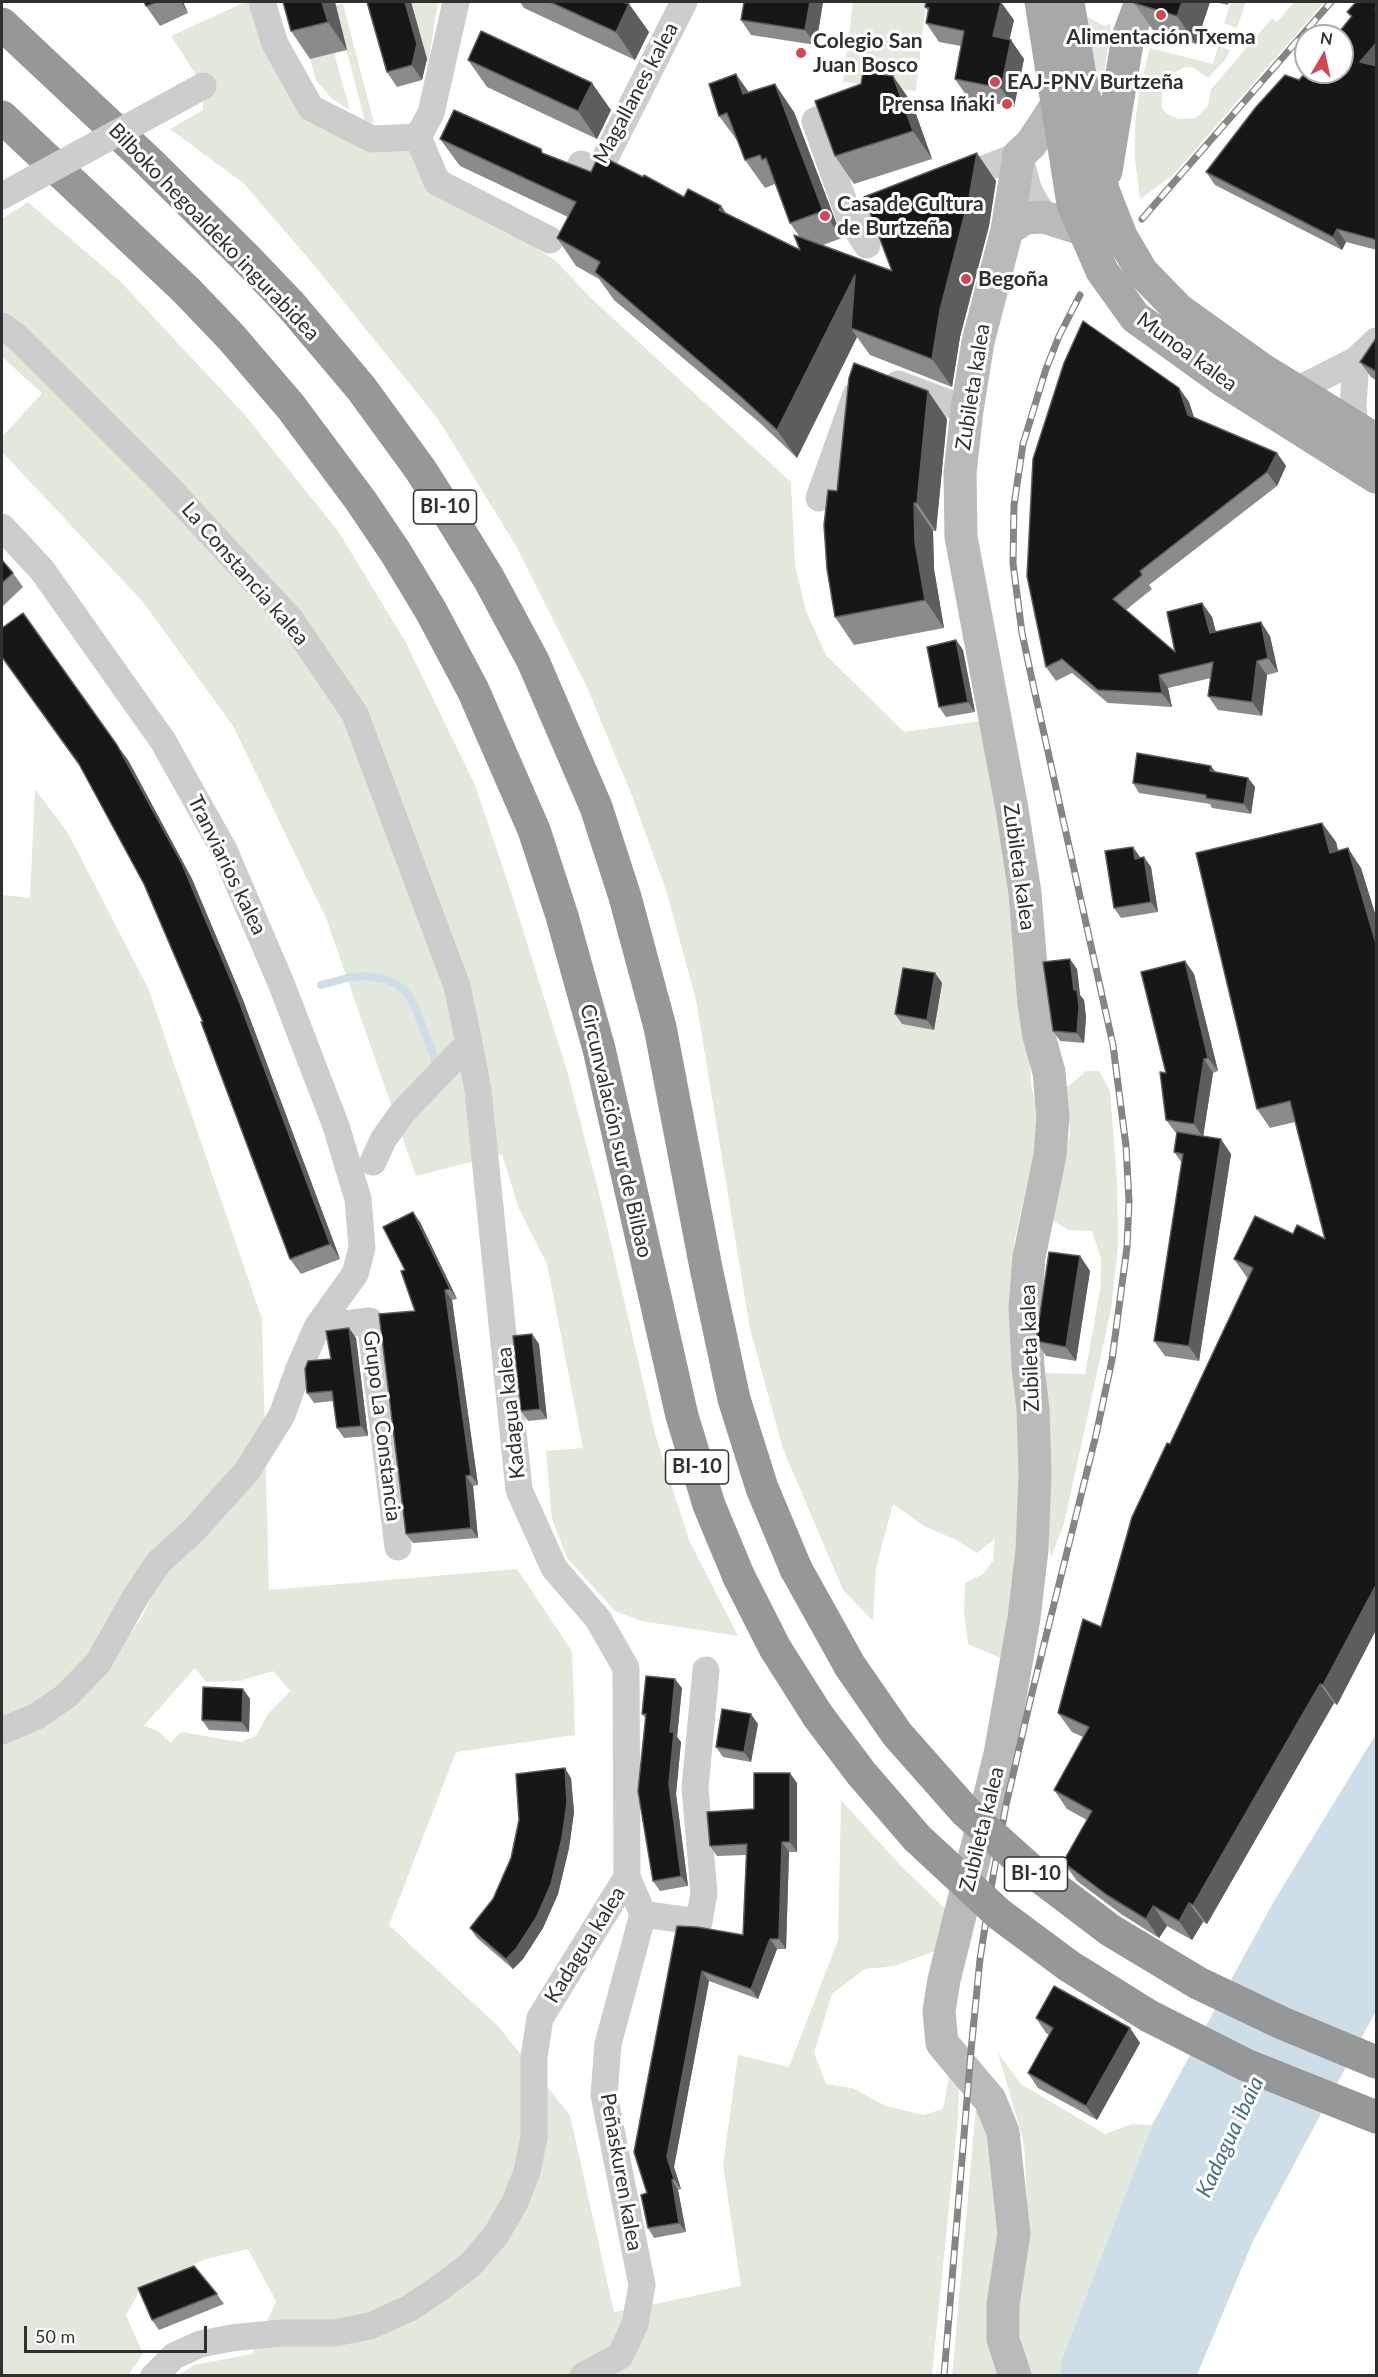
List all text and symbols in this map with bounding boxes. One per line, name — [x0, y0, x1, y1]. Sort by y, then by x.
marker: Alimentación Txema — [1154, 8, 1168, 22]
street label: Magallanes kalea — [588, 18, 684, 168]
place label: Alimentación Txema — [1066, 24, 1256, 50]
north arrow — [1294, 24, 1354, 84]
text: N — [1319, 27, 1334, 48]
place label: Colegio San Juan Bosco — [813, 28, 923, 78]
marker: Colegio San Juan Bosco — [794, 46, 808, 60]
place label: EAJ-PNV Burtzeña — [1007, 69, 1184, 95]
marker: EAJ-PNV Burtzeña — [988, 75, 1002, 89]
place label: Prensa Iñaki — [881, 91, 995, 117]
marker: Prensa Iñaki — [1000, 97, 1014, 111]
street label: Bilboko hegoaldeko ingurabidea — [103, 118, 325, 346]
place label: Casa de Cultura de Burtzeña — [837, 191, 984, 241]
marker: Casa de Cultura de Burtzeña — [818, 209, 832, 223]
place label: Begoña — [978, 266, 1048, 292]
marker: Begoña — [959, 272, 973, 286]
street label: Munoa kalea — [1132, 307, 1242, 397]
street label: Zubileta kalea — [951, 322, 995, 452]
road number: BI-10 — [414, 490, 476, 524]
street label: La Constancia kalea — [176, 497, 314, 651]
street label: Tranviarios kalea — [182, 791, 272, 939]
street label: Zubileta kalea — [998, 802, 1040, 932]
street label: Circunvalación sur de Bilbao — [575, 1002, 657, 1260]
street label: Zubileta kalea — [1015, 1284, 1045, 1412]
street label: Grupo La Constancia — [358, 1329, 406, 1523]
street label: Kadagua kalea — [492, 1346, 530, 1480]
road number: BI-10 — [666, 1450, 728, 1484]
street label: Zubileta kalea — [954, 1764, 1010, 1894]
road number: BI-10 — [1004, 1857, 1068, 1891]
street label: Kadagua kalea — [539, 1882, 631, 2008]
water label: Kadagua ibaia — [1191, 2072, 1269, 2202]
street label: Peñaskuren kalea — [595, 2091, 647, 2253]
scale bar — [27, 2314, 210, 2352]
text: 50 m — [35, 2325, 75, 2347]

